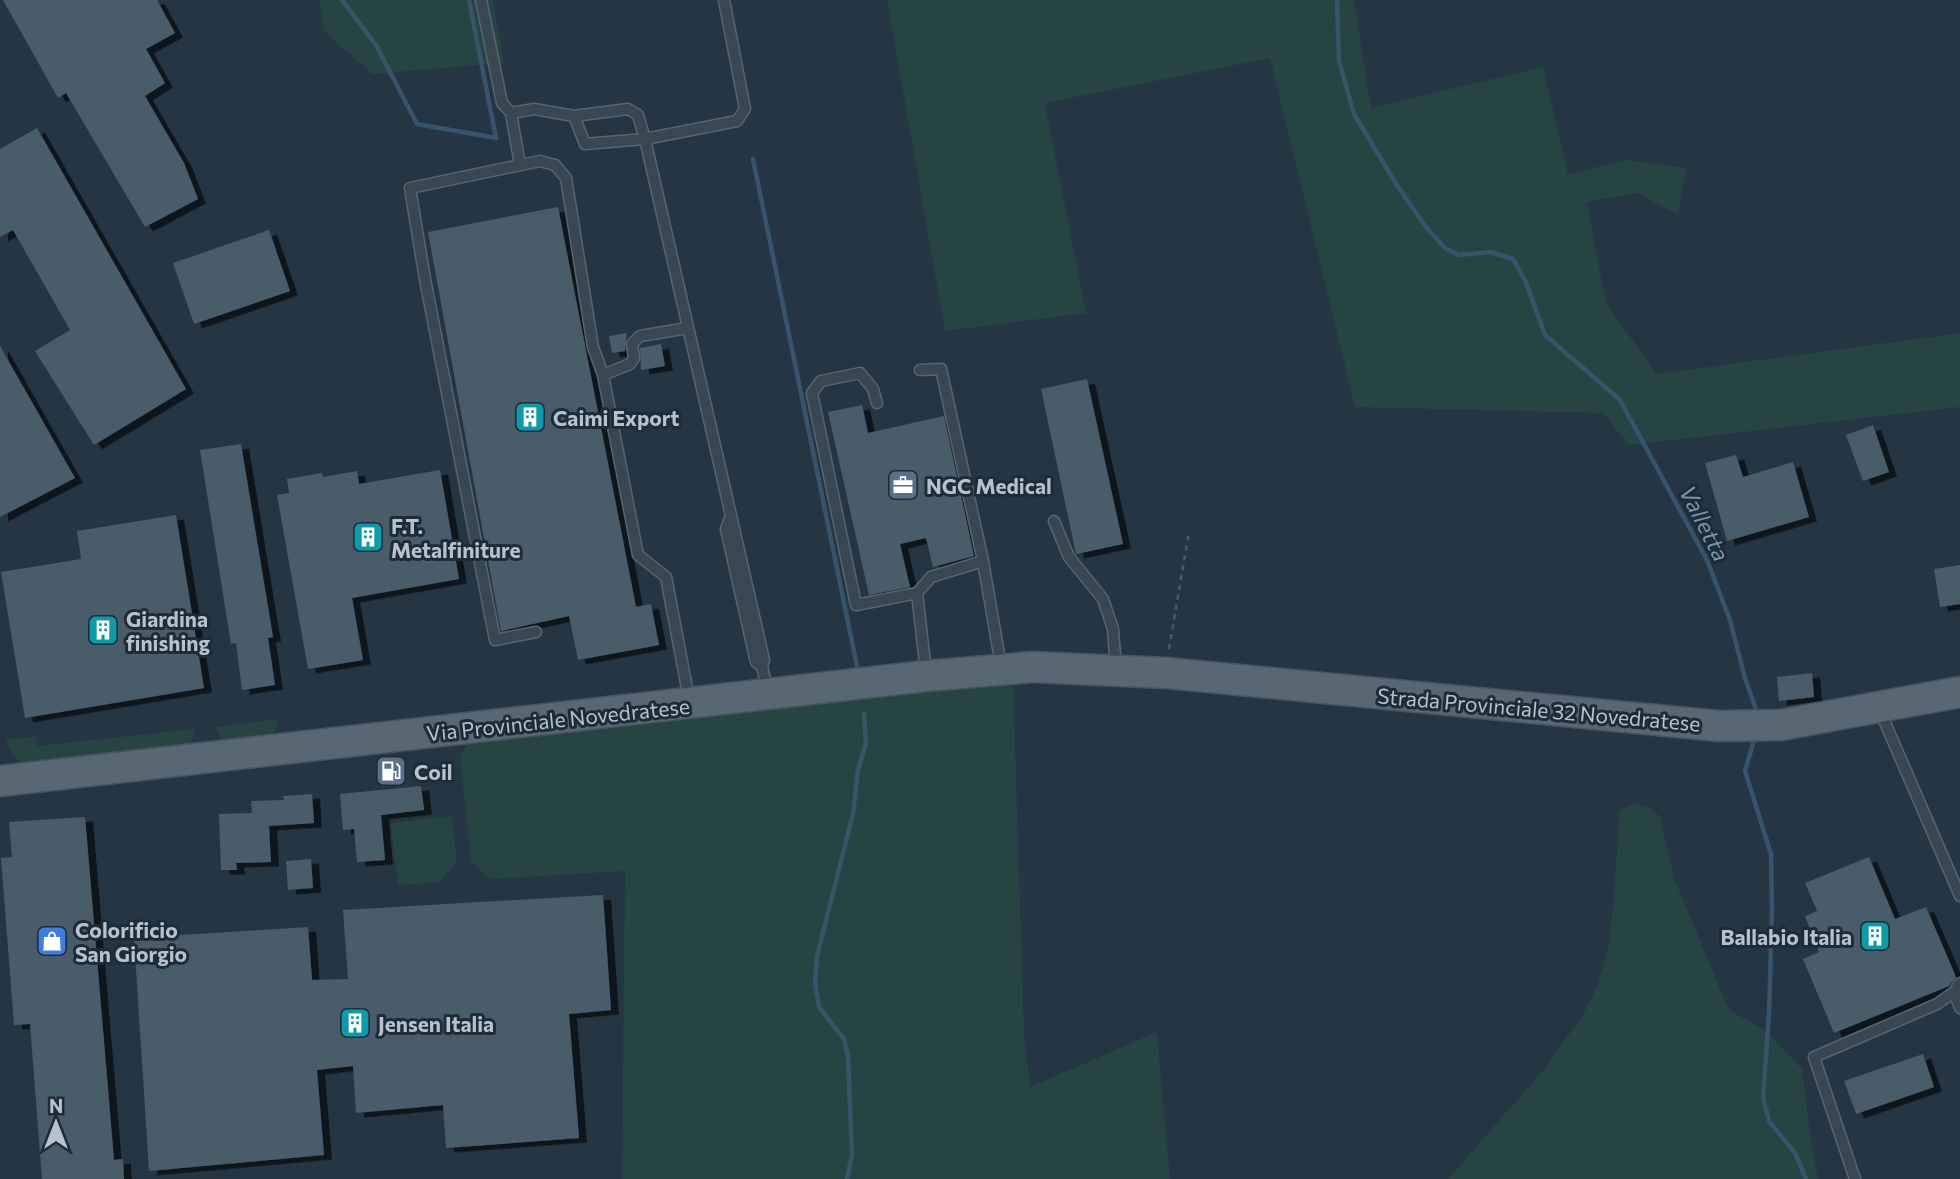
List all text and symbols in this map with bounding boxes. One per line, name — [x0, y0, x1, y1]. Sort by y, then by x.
building icon: Caimi Export — [513, 400, 547, 434]
place label: Caimi Export — [553, 405, 680, 430]
office icon: NGC Medical — [886, 468, 920, 502]
place label: NGC Medical — [926, 473, 1052, 498]
water label: Valletta — [1674, 480, 1736, 566]
place label: F.T. Metalfiniture — [391, 513, 520, 562]
building icon: F.T. Metalfiniture — [351, 520, 385, 554]
place label: Giardina finishing — [126, 606, 210, 655]
building icon: Giardina finishing — [86, 613, 120, 647]
street label: Strada Provinciale 32 Novedratese — [1376, 682, 1702, 736]
street label: Via Provinciale Novedratese — [425, 693, 691, 745]
fuel station icon: Coil — [374, 754, 408, 788]
place label: Coil — [414, 759, 452, 784]
place label: Colorificio San Giorgio — [75, 917, 187, 966]
building icon: Ballabio Italia — [1858, 919, 1892, 953]
shop icon: Colorificio San Giorgio — [35, 924, 69, 958]
place label: Ballabio Italia — [1720, 924, 1852, 949]
building icon: Jensen Italia — [338, 1006, 372, 1040]
place label: Jensen Italia — [378, 1011, 494, 1036]
north arrow — [21, 1088, 91, 1158]
text: N — [49, 1094, 63, 1117]

